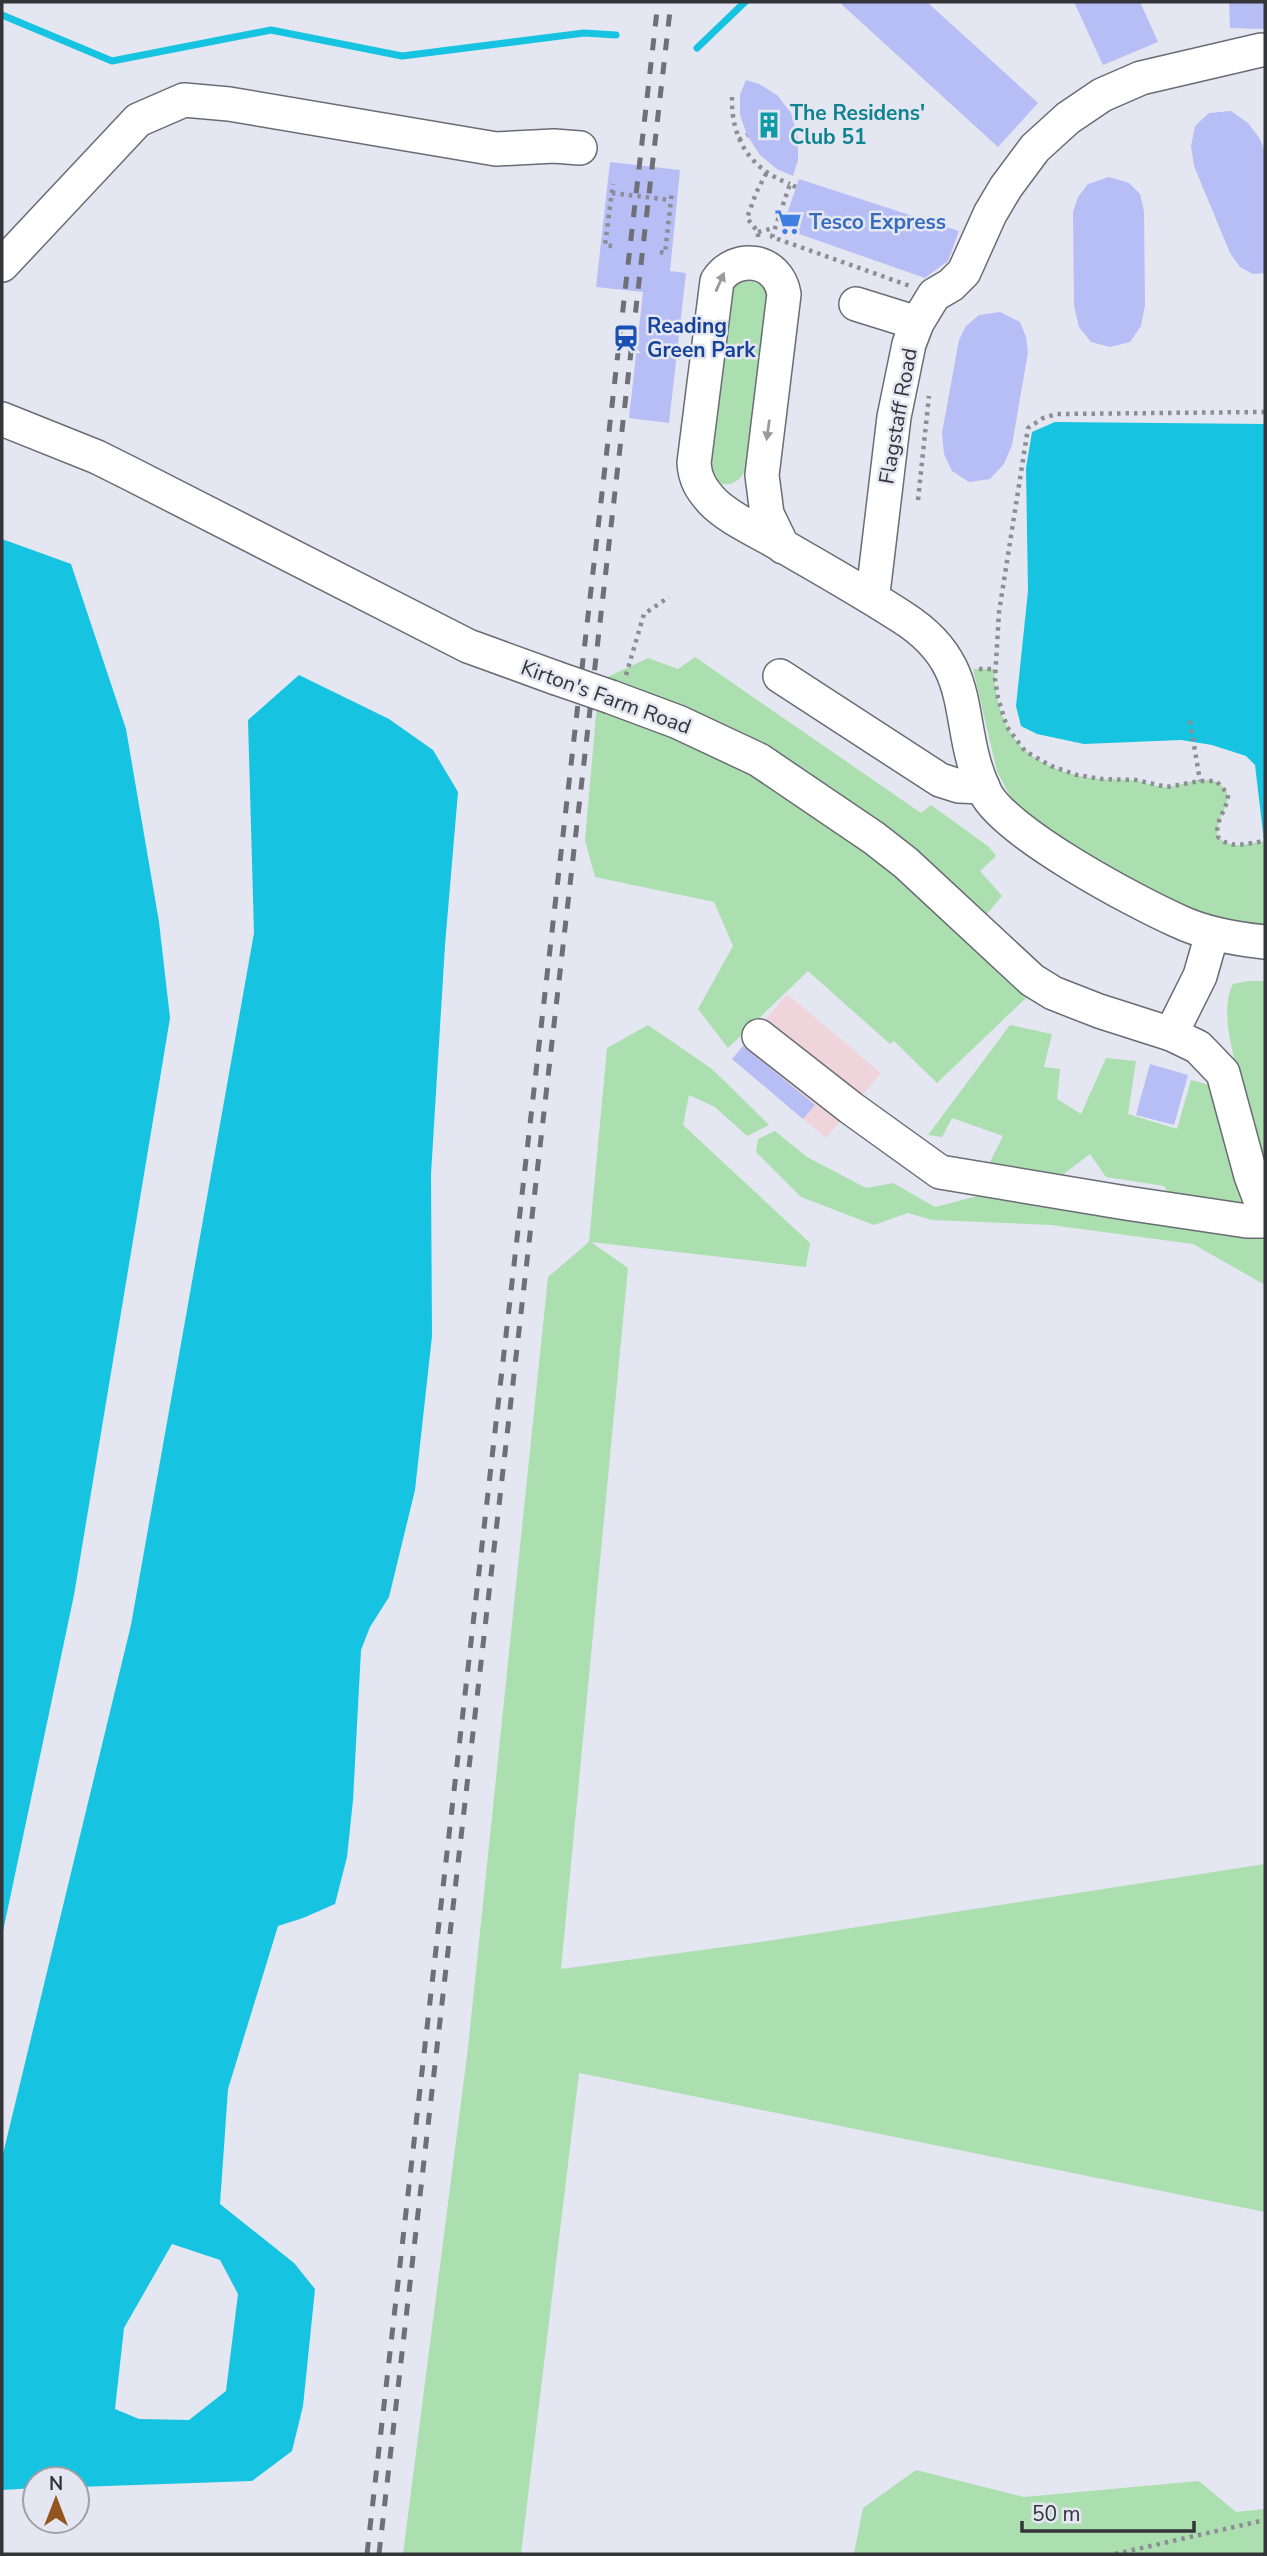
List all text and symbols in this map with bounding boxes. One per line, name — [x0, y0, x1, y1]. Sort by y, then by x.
place label: The Residens' Club 51 — [790, 99, 925, 151]
building icon: The Residens' Club 51 — [754, 110, 784, 140]
supermarket icon: Tesco Express — [773, 207, 803, 237]
place label: Tesco Express — [809, 208, 946, 236]
one-way arrow — [714, 271, 726, 292]
place label: Reading Green Park — [647, 312, 756, 364]
station icon: Reading Green Park — [611, 323, 641, 353]
street label: Flagstaff Road — [872, 346, 924, 486]
one-way arrow — [762, 419, 773, 441]
street label: Kirton's Farm Road — [517, 653, 695, 741]
north arrow — [21, 2465, 91, 2535]
text: N — [49, 2471, 63, 2497]
scale bar — [1022, 2490, 1194, 2534]
text: 50 m — [1032, 2500, 1081, 2528]

